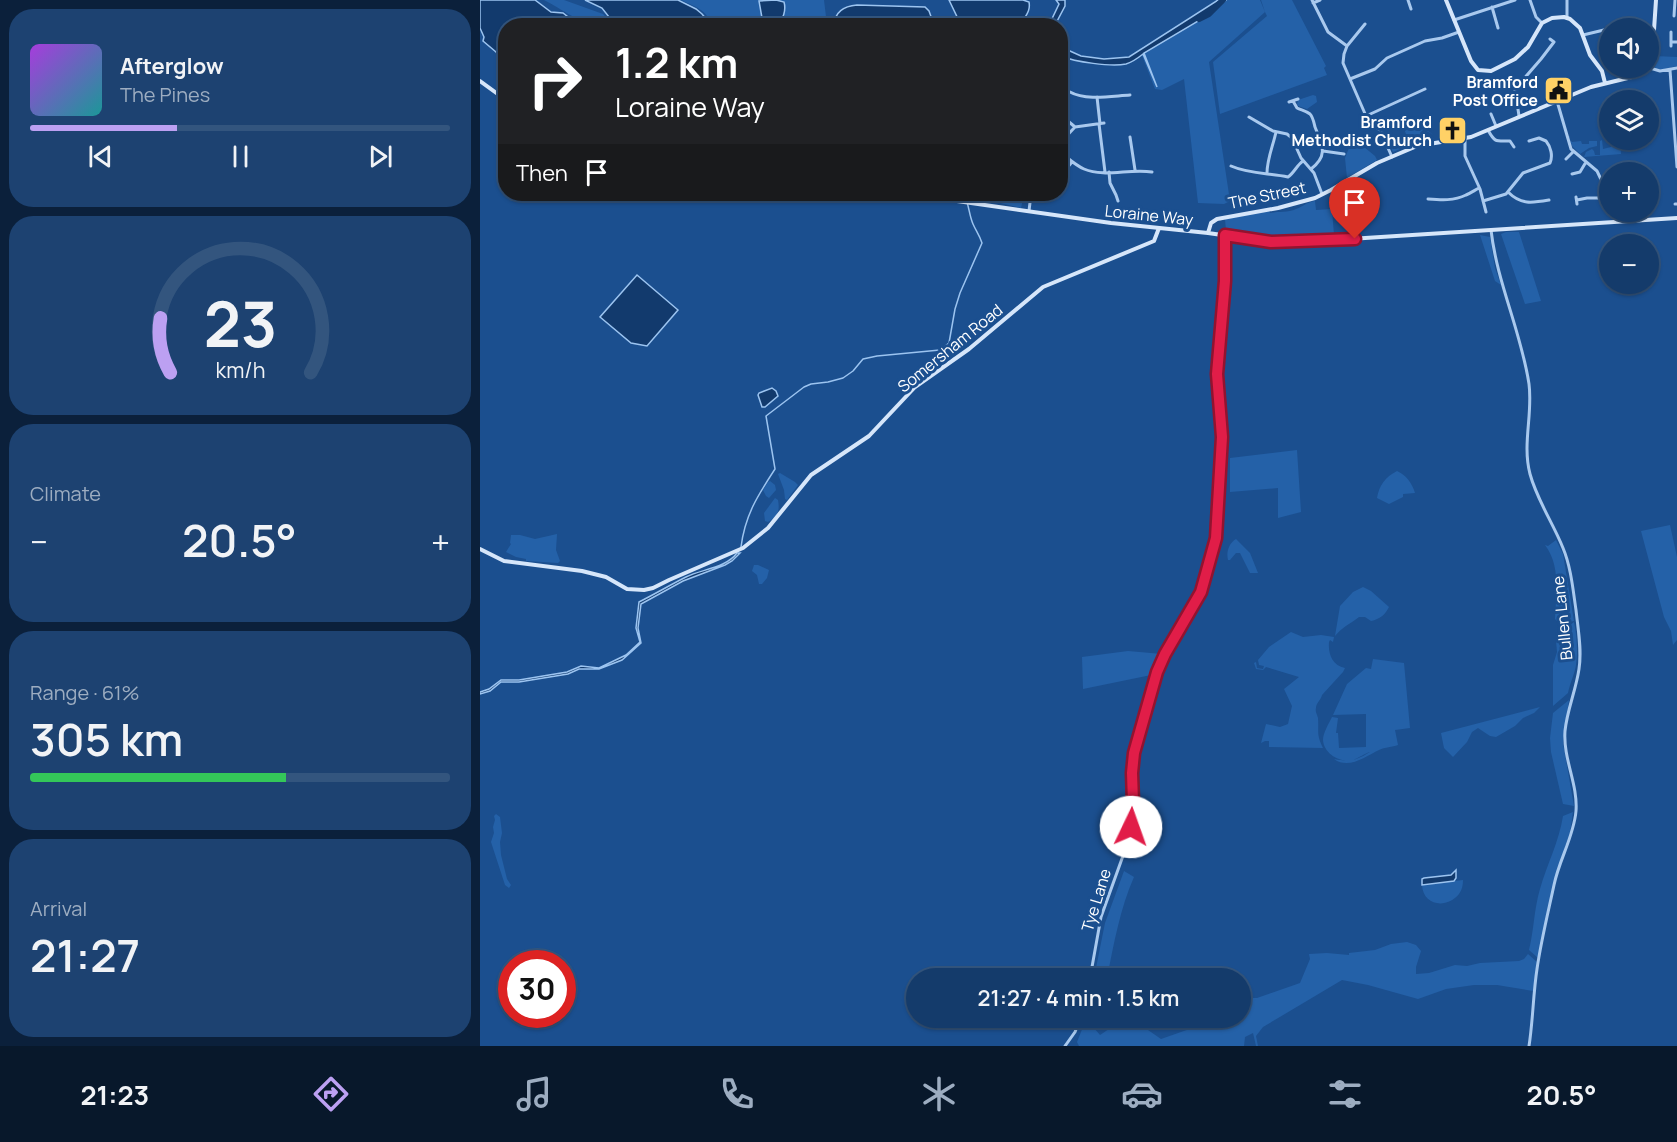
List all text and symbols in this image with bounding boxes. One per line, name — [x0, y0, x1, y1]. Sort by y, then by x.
map controls — [1599, 18, 1659, 294]
button: sound — [1599, 18, 1659, 78]
text: 1.2 km — [615, 33, 738, 91]
icon: right — [516, 42, 594, 120]
text: Afterglow — [120, 51, 224, 81]
place label: Bramford Post Office — [1453, 71, 1538, 111]
public building icon: Bramford Post Office — [1543, 75, 1575, 107]
text: The Pines — [120, 81, 210, 108]
text: Loraine Way — [615, 88, 765, 125]
button: layers — [1599, 90, 1659, 150]
place label: Bramford Methodist Church — [1291, 111, 1432, 151]
church icon: Bramford Methodist Church — [1437, 115, 1469, 147]
icon: previous — [84, 140, 117, 173]
icon: pause — [224, 140, 257, 173]
icon: next — [364, 140, 397, 173]
icon: arrive — [580, 156, 613, 189]
text: Then — [516, 158, 568, 188]
button: + — [1599, 162, 1659, 222]
street label: The Street — [1226, 176, 1308, 214]
pin — [1329, 177, 1380, 239]
icon: arrive — [1338, 186, 1371, 219]
street label: Loraine Way — [1104, 199, 1195, 231]
button: − — [1599, 234, 1659, 294]
text: 23 — [203, 280, 277, 366]
street label: Somersham Road — [893, 299, 1007, 397]
text: km/h — [215, 355, 265, 384]
text: Climate — [30, 480, 101, 507]
text: 20.5° — [182, 509, 297, 571]
text: − — [30, 519, 48, 564]
text: + — [431, 519, 450, 564]
street label: Bullen Lane — [1547, 575, 1577, 661]
text: Range · 61% — [30, 679, 140, 706]
text: 305 km — [30, 708, 183, 770]
position arrow — [1099, 795, 1163, 859]
street label: Tye Lane — [1076, 866, 1116, 934]
text: Arrival — [30, 895, 87, 922]
text: 21:27 — [30, 924, 140, 986]
speed limit sign: 30 — [498, 950, 576, 1028]
text: 21:27 · 4 min · 1.5 km — [978, 983, 1179, 1013]
icon: directions — [310, 1073, 352, 1115]
icon: music — [513, 1073, 555, 1115]
icon: phone — [716, 1073, 758, 1115]
icon: climate — [918, 1073, 960, 1115]
icon: car — [1121, 1073, 1163, 1115]
icon: filters — [1324, 1073, 1366, 1115]
text: 21:23 — [80, 1076, 149, 1113]
text: 20.5° — [1527, 1076, 1597, 1113]

